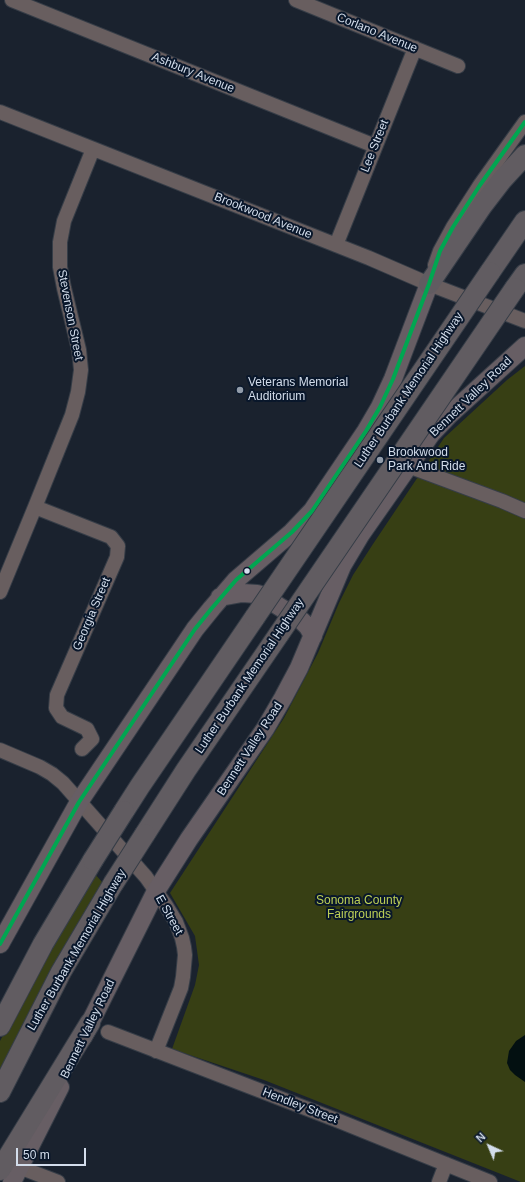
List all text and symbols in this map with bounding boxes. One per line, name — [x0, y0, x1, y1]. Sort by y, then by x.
street label: Corlano Avenue — [335, 10, 419, 56]
street label: Ashbury Avenue — [150, 50, 236, 96]
street label: Lee Street — [358, 118, 392, 174]
street label: Brookwood Avenue — [212, 190, 314, 242]
street label: Stevenson Street — [54, 268, 86, 362]
street label: Luther Burbank Memorial Highway — [352, 310, 466, 470]
street label: Bennett Valley Road — [427, 354, 515, 440]
place label: Veterans Memorial Auditorium — [248, 376, 348, 404]
marker: Veterans Memorial Auditorium — [235, 385, 245, 395]
place label: Brookwood Park And Ride — [388, 446, 465, 474]
marker: Brookwood Park And Ride — [375, 455, 385, 465]
unlabelled marker — [242, 566, 252, 576]
street label: Georgia Street — [70, 575, 114, 653]
street label: Luther Burbank Memorial Highway — [193, 596, 307, 756]
street label: Bennett Valley Road — [214, 700, 286, 798]
street label: Luther Burbank Memorial Highway — [25, 867, 129, 1033]
street label: E Street — [152, 893, 186, 937]
park label: Sonoma County Fairgrounds — [316, 894, 402, 922]
street label: Bennett Valley Road — [58, 977, 118, 1081]
street label: Hendley Street — [260, 1085, 340, 1127]
north arrow — [469, 1126, 509, 1166]
text: N — [474, 1130, 488, 1144]
scale bar — [18, 1140, 88, 1166]
text: 50 m — [23, 1148, 50, 1162]

